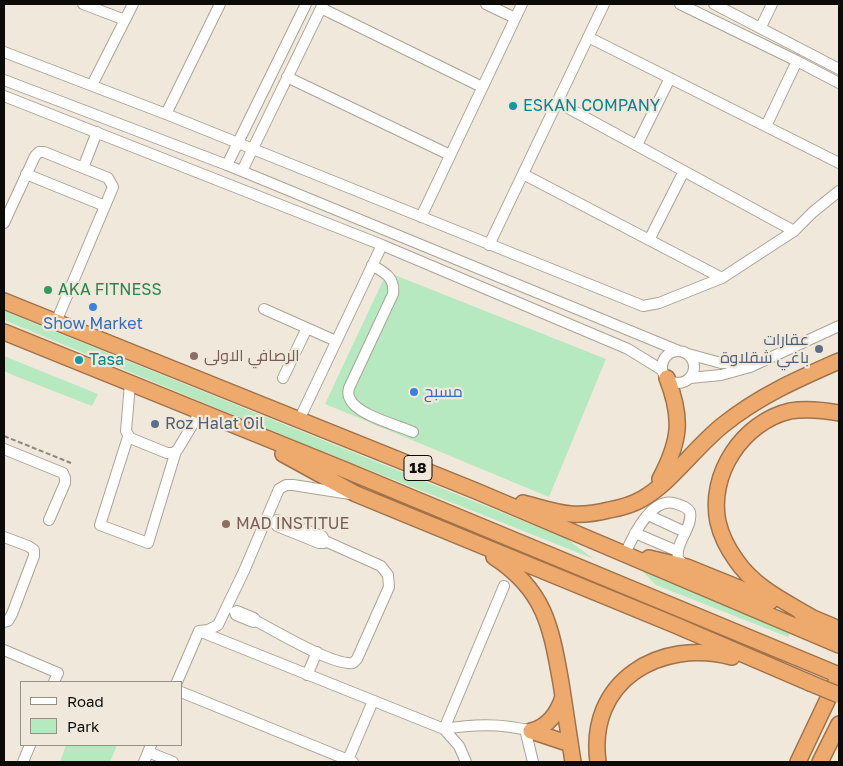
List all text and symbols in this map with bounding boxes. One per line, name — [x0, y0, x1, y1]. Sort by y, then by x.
place label: ESKAN COMPANY — [523, 96, 660, 116]
marker: ESKAN COMPANY — [507, 100, 519, 112]
place label: AKA FITNESS — [58, 280, 162, 300]
marker: AKA FITNESS — [42, 284, 54, 296]
marker: Show Market — [87, 301, 99, 313]
place label: Show Market — [43, 314, 143, 334]
place label: عقارات باغي شقلاوة — [720, 330, 809, 368]
marker: عقارات باغي شقلاوة — [813, 343, 825, 355]
place label: الرصافي الاولى — [204, 346, 300, 366]
place label: Tasa — [89, 350, 124, 370]
marker: الرصافي الاولى — [188, 350, 200, 362]
marker: Tasa — [73, 354, 85, 366]
place label: مسبح — [424, 382, 463, 402]
marker: مسبح — [408, 386, 420, 398]
place label: Roz Halat Oil — [165, 414, 264, 434]
marker: Roz Halat Oil — [149, 418, 161, 430]
road number: 18 — [404, 456, 432, 480]
place label: MAD INSTITUE — [236, 514, 349, 534]
marker: MAD INSTITUE — [220, 518, 232, 530]
legend — [20, 681, 182, 746]
text: Road — [67, 692, 104, 710]
text: Park — [67, 717, 99, 735]

